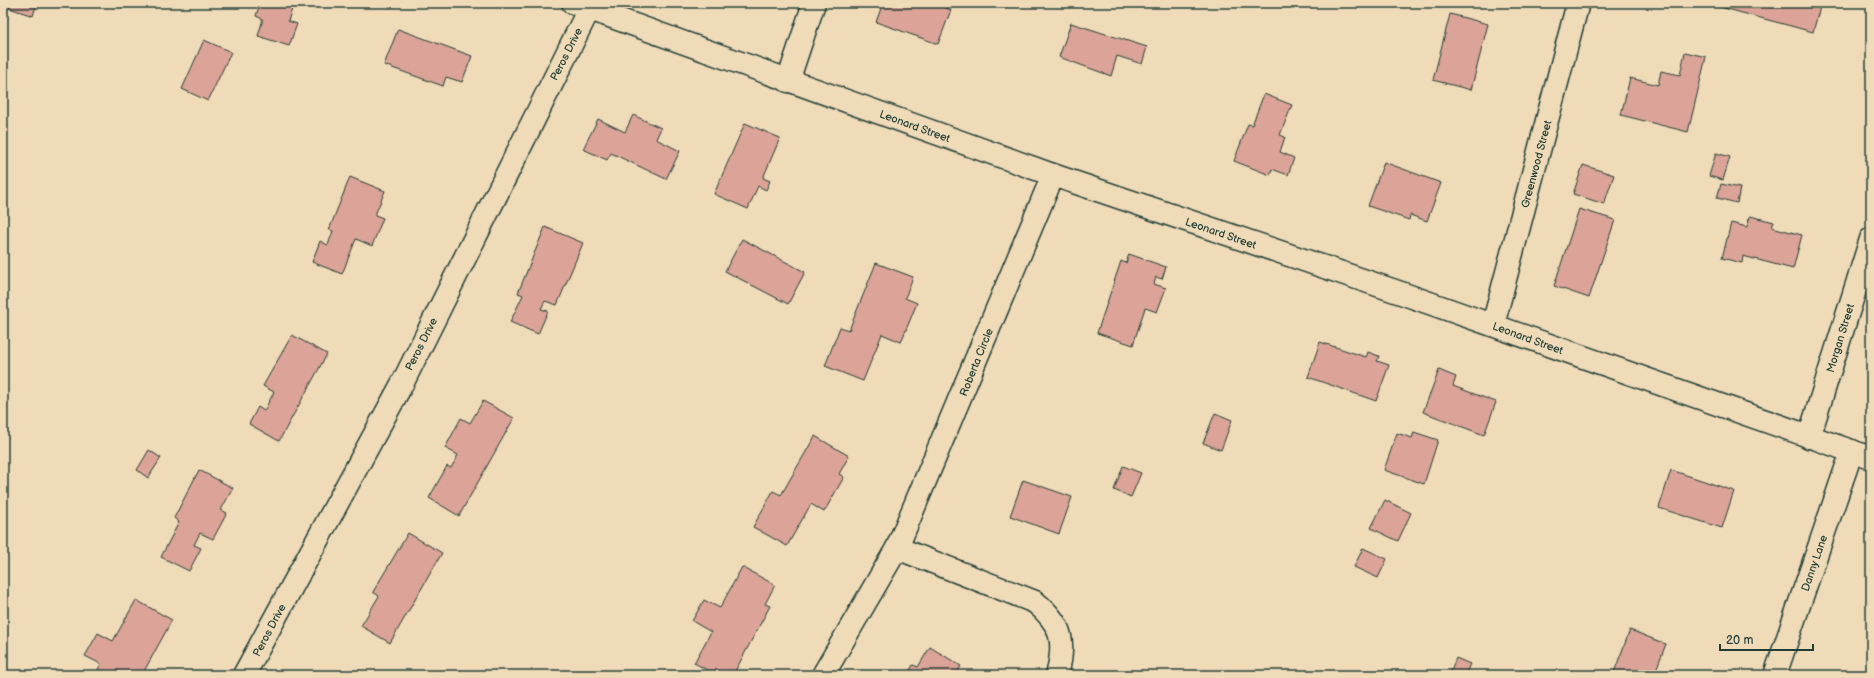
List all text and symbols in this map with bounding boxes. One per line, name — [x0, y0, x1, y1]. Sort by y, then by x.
street label: Peros Drive — [548, 25, 585, 83]
street label: Leonard Street — [878, 108, 952, 145]
street label: Greenwood Street — [1519, 118, 1555, 209]
street label: Leonard Street — [1184, 215, 1259, 252]
street label: Morgan Street — [1824, 302, 1857, 374]
street label: Peros Drive — [403, 315, 440, 373]
street label: Leonard Street — [1491, 320, 1565, 357]
street label: Roberta Circle — [957, 326, 996, 398]
street label: Danny Lane — [1799, 533, 1830, 593]
street label: Peros Drive — [250, 601, 289, 659]
scale bar — [1720, 626, 1813, 652]
text: 20 m — [1726, 633, 1753, 648]

